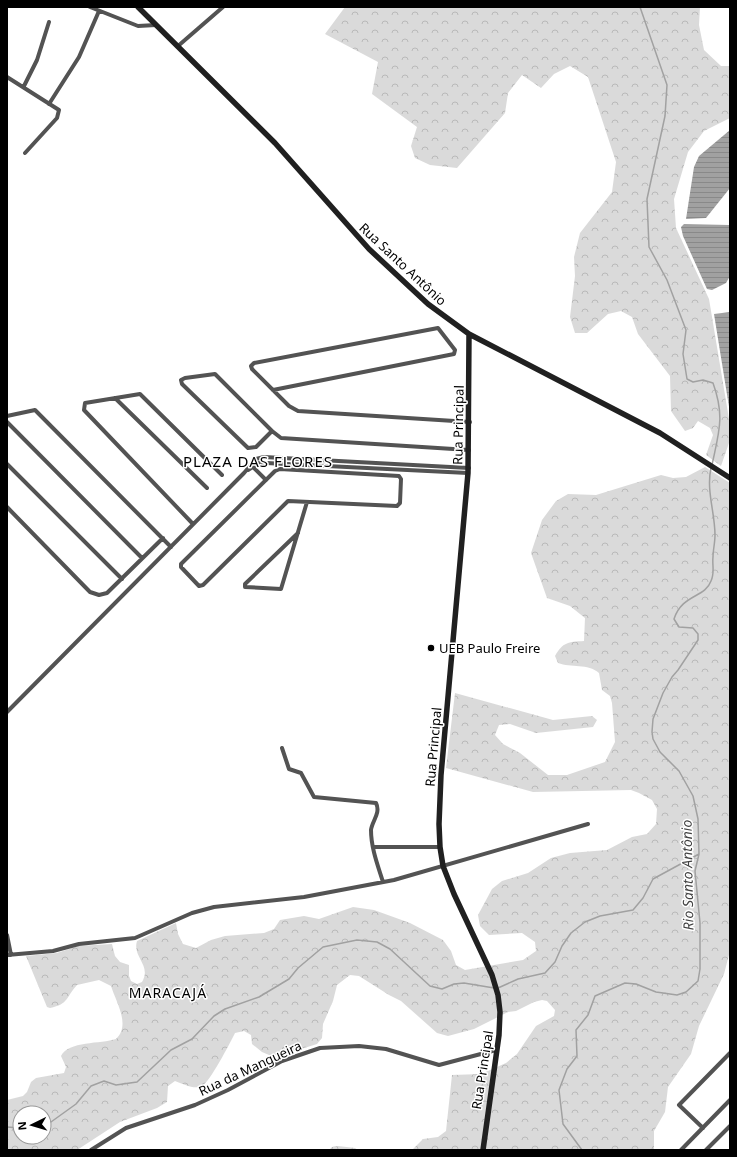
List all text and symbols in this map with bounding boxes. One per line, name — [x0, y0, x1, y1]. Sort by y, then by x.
street label: Rua Santo Antônio — [355, 219, 451, 309]
street label: Rua Principal — [448, 385, 468, 465]
district label: PLAZA DAS FLORES — [183, 451, 333, 471]
place label: UEB Paulo Freire — [439, 639, 540, 657]
marker: UEB Paulo Freire — [426, 643, 436, 653]
street label: Rua Principal — [421, 707, 445, 787]
water label: Rio Santo Antônio — [677, 819, 697, 930]
district label: MARACAJÁ — [129, 983, 207, 1002]
street label: Rua Principal — [467, 1029, 497, 1111]
street label: Rua da Mangueira — [196, 1036, 304, 1100]
north arrow — [12, 1105, 52, 1145]
text: N — [14, 1121, 29, 1131]

